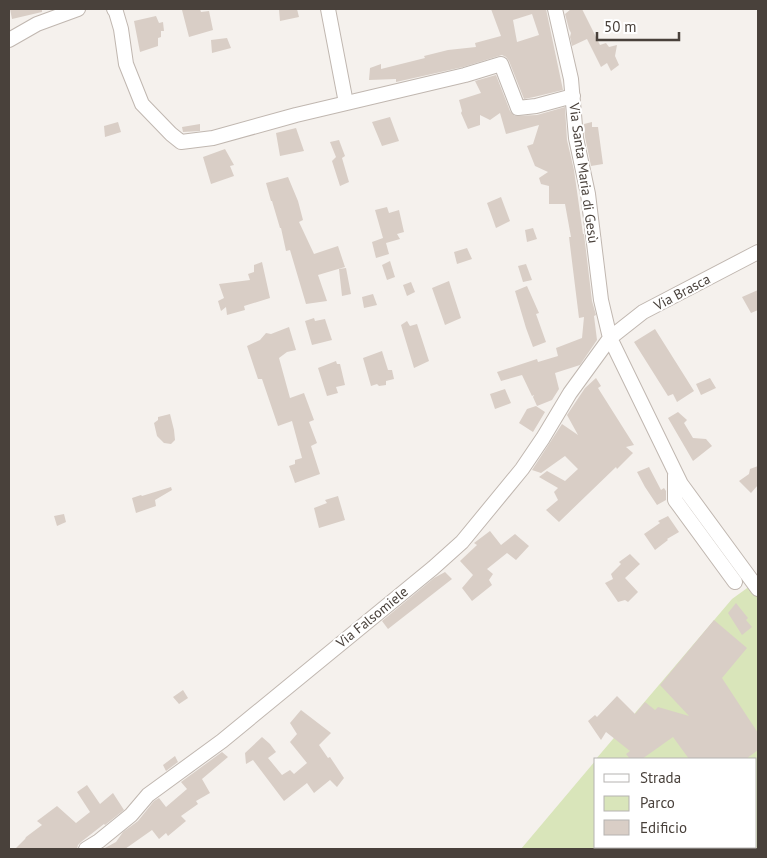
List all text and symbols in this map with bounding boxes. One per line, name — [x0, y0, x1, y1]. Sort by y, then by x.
scale bar — [597, 10, 680, 42]
text: 50 m — [604, 17, 637, 36]
street label: Via Santa Maria di Gesù — [565, 101, 603, 244]
street label: Via Brasca — [650, 270, 713, 315]
street label: Via Falsomiele — [332, 582, 412, 652]
legend — [594, 758, 757, 848]
text: Strada — [640, 768, 681, 787]
text: Parco — [640, 793, 675, 812]
text: Edificio — [640, 818, 687, 837]

